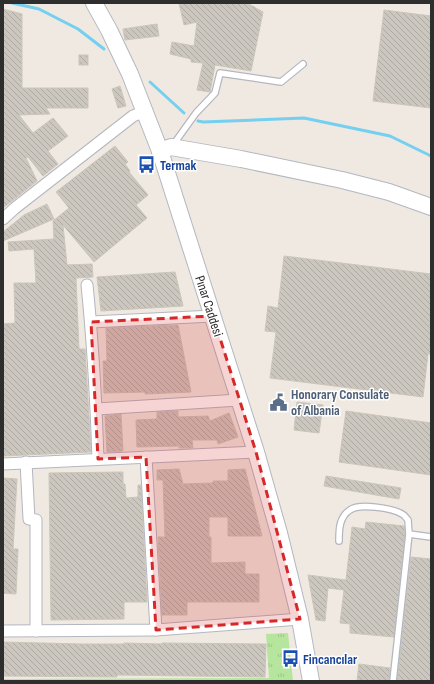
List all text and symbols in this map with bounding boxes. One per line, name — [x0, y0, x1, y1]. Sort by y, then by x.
bus stop icon: Termak — [137, 155, 157, 175]
place label: Termak — [160, 157, 197, 174]
street label: Pınar Caddesi — [191, 273, 227, 339]
place label: Honorary Consulate of Albania — [291, 386, 389, 419]
public building icon: Honorary Consulate of Albania — [268, 392, 288, 412]
bus stop icon: Fincancılar — [280, 649, 300, 669]
place label: Fincancılar — [303, 651, 358, 668]

